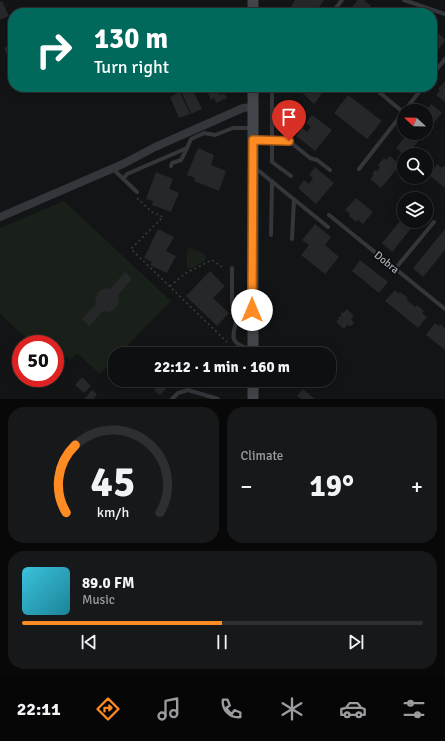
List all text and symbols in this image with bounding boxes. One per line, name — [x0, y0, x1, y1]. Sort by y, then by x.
text: 130 m — [94, 22, 168, 56]
icon: right — [28, 24, 80, 76]
text: Turn right — [94, 56, 169, 78]
pin — [272, 100, 306, 141]
north arrow — [397, 104, 433, 140]
map controls — [397, 104, 433, 228]
icon: arrive — [278, 106, 300, 128]
button: search — [397, 148, 433, 184]
button: layers — [397, 192, 433, 228]
street label: Dobra — [372, 248, 402, 277]
position arrow — [231, 289, 273, 331]
speed limit sign: 50 — [12, 335, 64, 387]
text: 22:12 · 1 min · 160 m — [154, 358, 290, 376]
text: Climate — [241, 448, 283, 464]
text: 45 — [91, 457, 136, 508]
text: 19° — [310, 468, 354, 505]
text: − — [241, 473, 252, 500]
text: + — [411, 473, 423, 500]
text: km/h — [97, 504, 129, 521]
text: 89.0 FM — [82, 574, 134, 592]
text: Music — [82, 592, 115, 608]
icon: previous — [78, 631, 100, 653]
icon: pause — [211, 631, 233, 653]
icon: next — [345, 631, 367, 653]
icon: directions — [94, 695, 122, 723]
icon: music — [155, 695, 183, 723]
icon: phone — [217, 695, 245, 723]
icon: climate — [278, 695, 306, 723]
icon: car — [339, 695, 367, 723]
icon: filters — [400, 695, 428, 723]
text: 22:11 — [17, 698, 61, 720]

